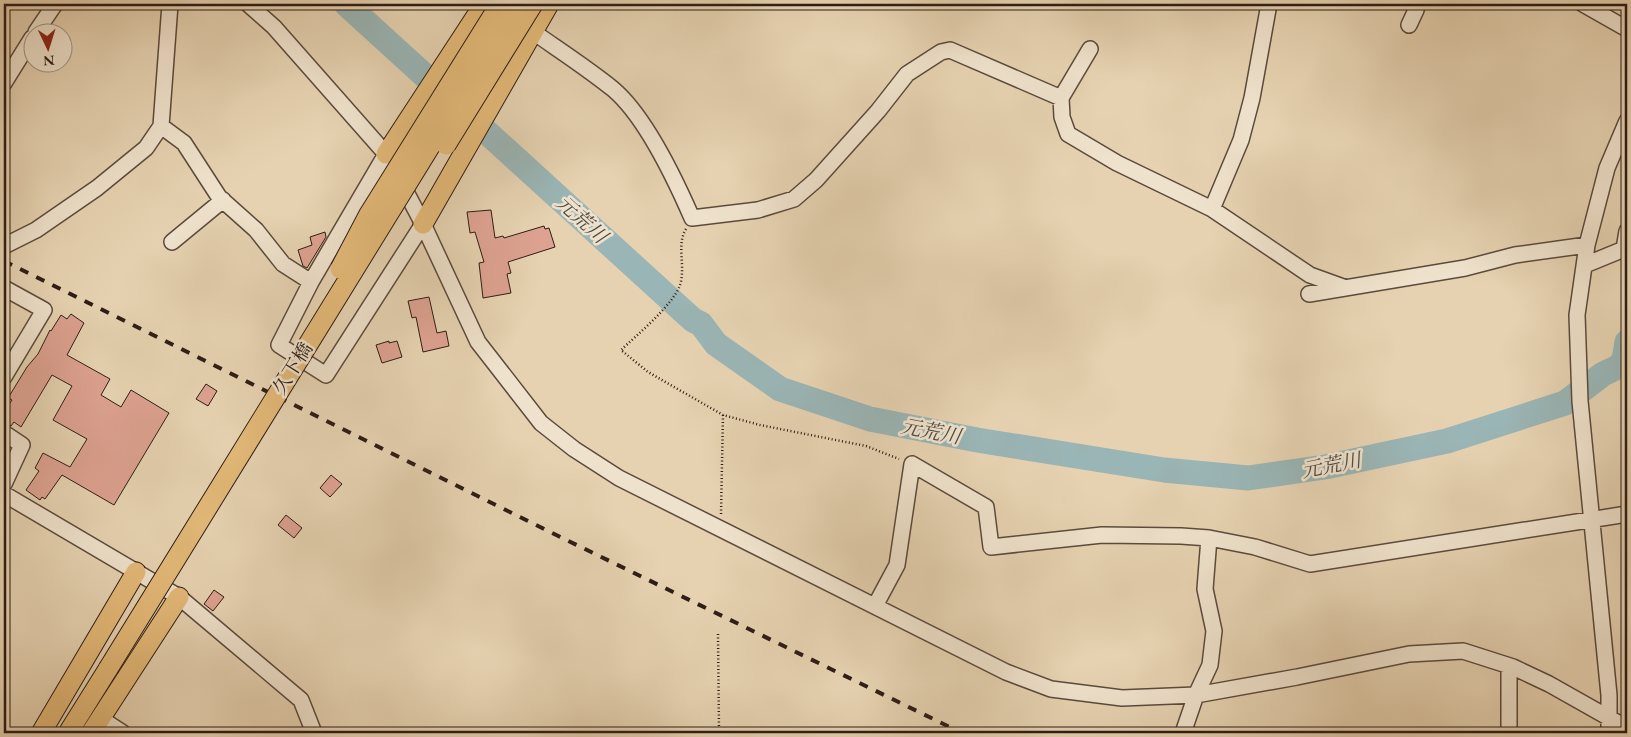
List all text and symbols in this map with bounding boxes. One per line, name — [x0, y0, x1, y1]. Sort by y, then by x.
north arrow — [22, 22, 72, 72]
text: N — [42, 52, 55, 70]
water label: 元荒川 — [551, 189, 614, 250]
street label: 久下橋 — [267, 337, 318, 399]
water label: 元荒川 — [899, 413, 965, 450]
water label: 元荒川 — [1299, 446, 1365, 483]

